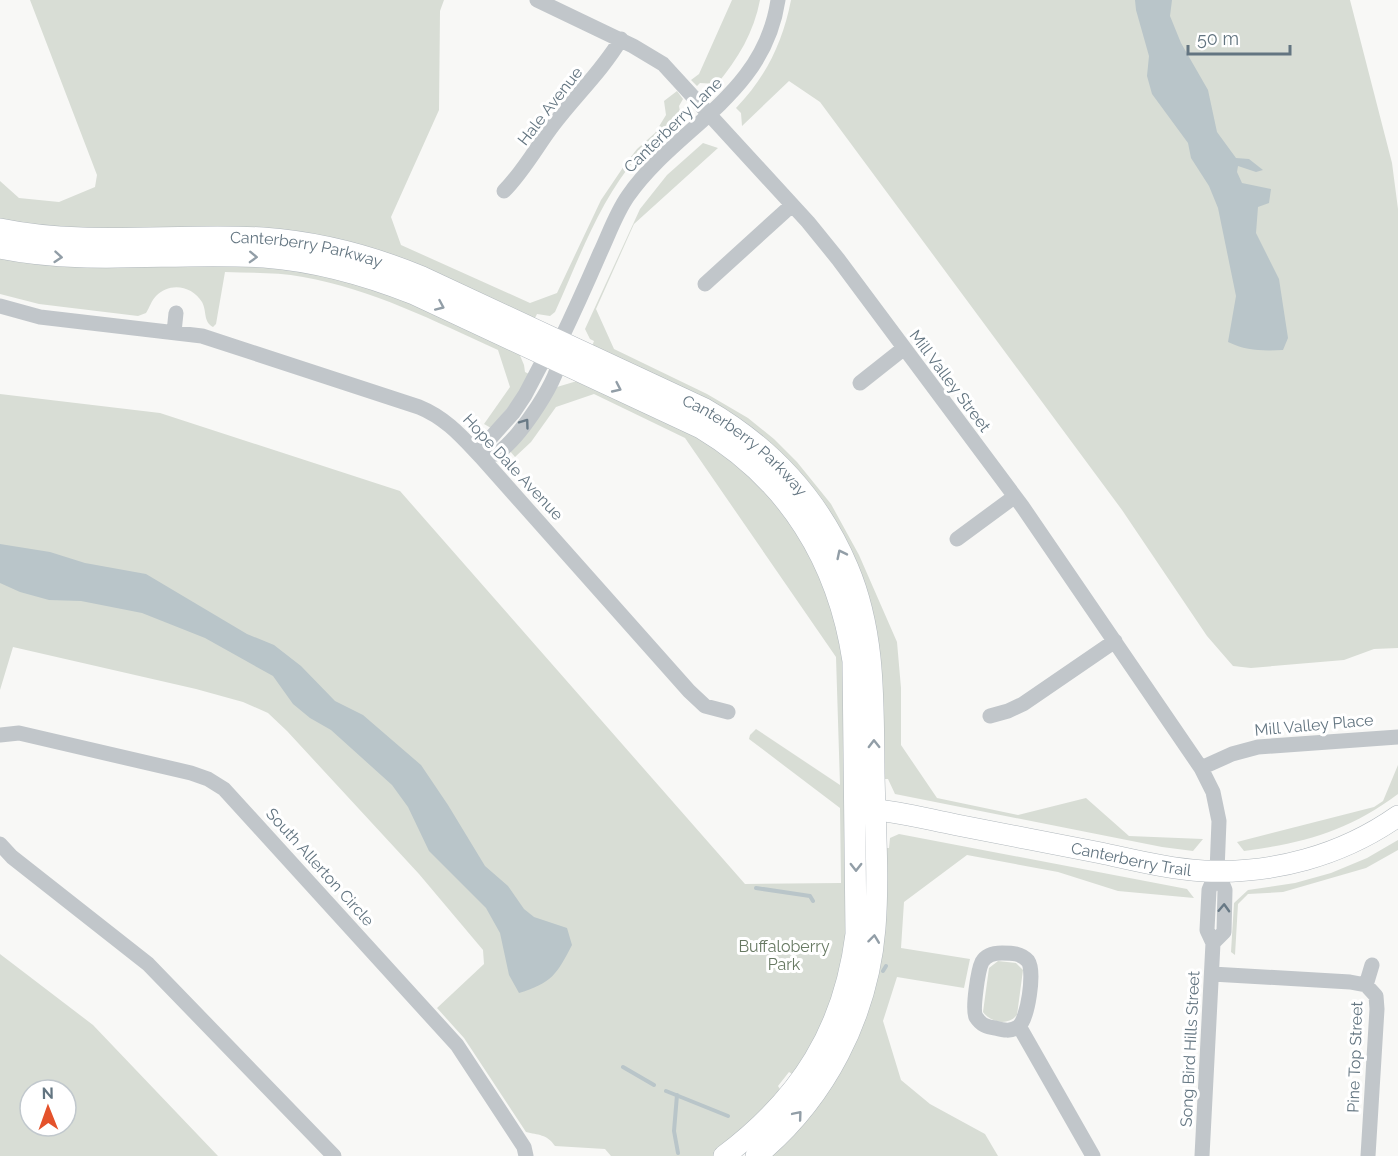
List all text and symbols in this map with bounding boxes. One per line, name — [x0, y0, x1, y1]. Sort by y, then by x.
scale bar — [1188, 18, 1290, 56]
text: 50 m — [1197, 28, 1239, 49]
street label: Hale Avenue — [514, 63, 586, 149]
street label: Canterberry Lane — [620, 73, 726, 177]
street label: Canterberry Parkway — [230, 227, 385, 271]
one-way arrow — [53, 250, 62, 263]
one-way arrow — [248, 251, 257, 263]
one-way arrow — [434, 299, 445, 311]
street label: Mill Valley Street — [906, 326, 995, 436]
one-way arrow — [611, 380, 622, 392]
street label: Canterberry Parkway — [680, 390, 812, 500]
street label: Hope Dale Avenue — [459, 410, 567, 524]
one-way arrow — [518, 419, 529, 430]
one-way arrow — [837, 549, 848, 560]
street label: Mill Valley Place — [1254, 710, 1374, 740]
one-way arrow — [868, 739, 880, 748]
street label: South Allerton Circle — [262, 804, 378, 930]
street label: Canterberry Trail — [1070, 838, 1193, 880]
one-way arrow — [850, 863, 862, 872]
one-way arrow — [1218, 904, 1231, 913]
one-way arrow — [867, 934, 879, 943]
park label: Buffaloberry Park — [738, 937, 830, 974]
street label: Song Bird Hills Street — [1176, 970, 1204, 1128]
street label: Pine Top Street — [1344, 1000, 1366, 1113]
north arrow — [18, 1078, 78, 1138]
text: N — [41, 1084, 54, 1103]
one-way arrow — [791, 1111, 802, 1122]

